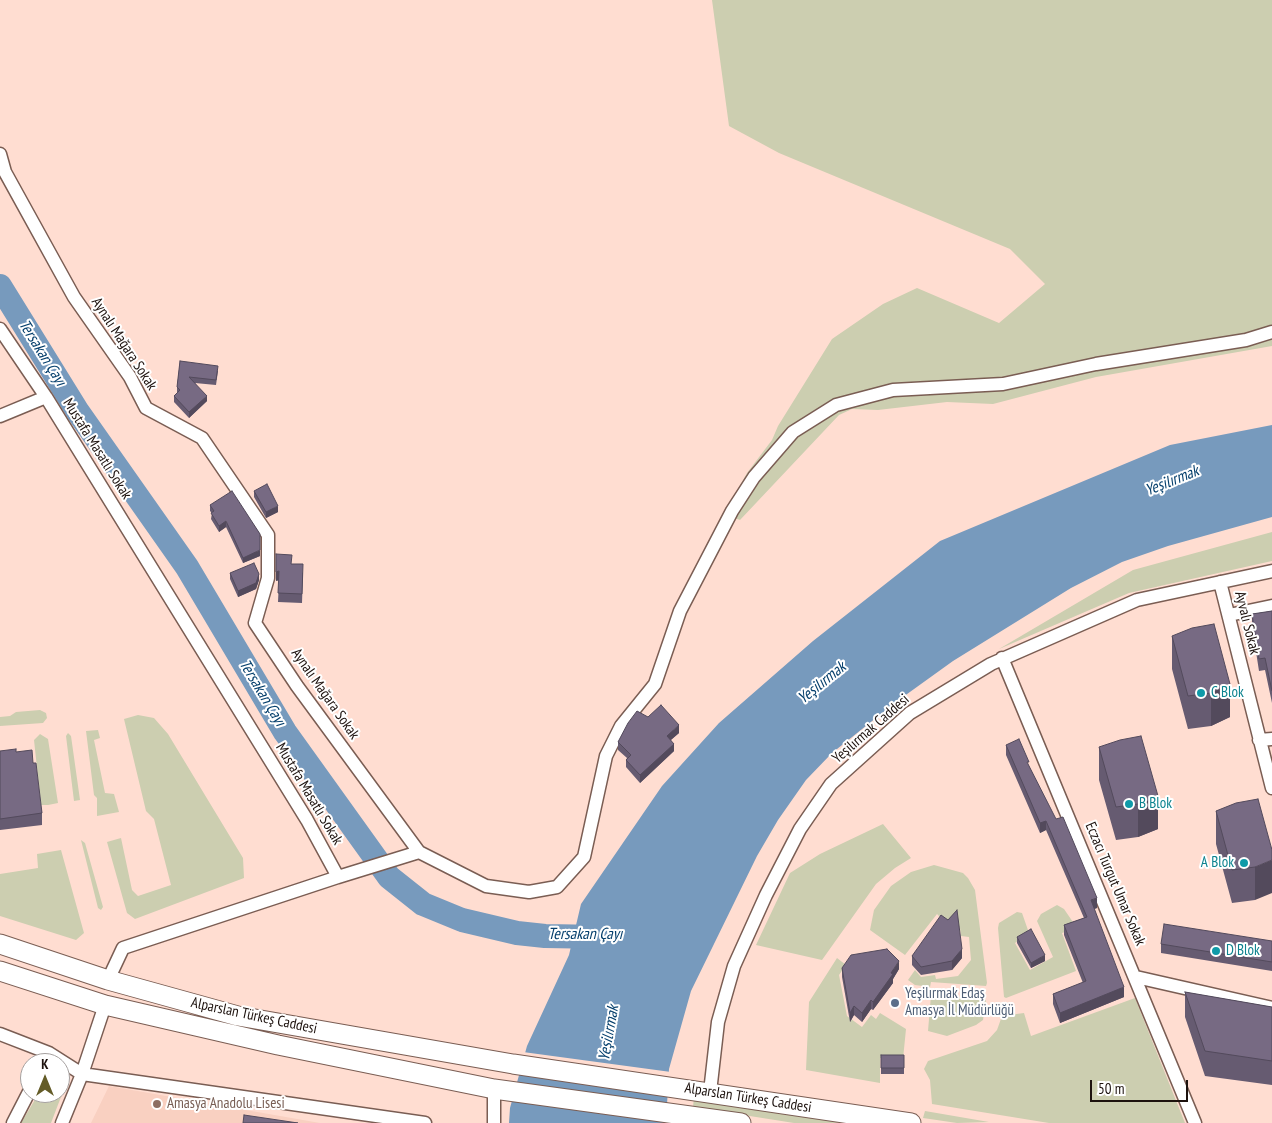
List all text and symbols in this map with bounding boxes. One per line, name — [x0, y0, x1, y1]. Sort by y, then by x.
street label: Aynalı Mağara Sokak — [87, 294, 161, 394]
water label: Tersakan Çayı — [14, 316, 70, 390]
street label: Mustafa Masatlı Sokak — [59, 395, 135, 503]
water label: Yeşilırmak — [1142, 462, 1202, 500]
street label: Ayvalı Sokak — [1230, 589, 1264, 657]
street label: Aynalı Mağara Sokak — [287, 645, 363, 743]
water label: Tersakan Çayı — [235, 656, 289, 730]
water label: Yeşilırmak — [794, 658, 850, 708]
place label: C Blok — [1211, 684, 1244, 702]
marker: C Blok — [1195, 687, 1207, 699]
street label: Yeşilırmak Caddesi — [829, 691, 913, 767]
street label: Mustafa Masatlı Sokak — [272, 740, 346, 848]
place label: B Blok — [1139, 795, 1172, 813]
marker: B Blok — [1123, 798, 1135, 810]
street label: Eczacı Turgut Umar Sokak — [1081, 819, 1149, 949]
place label: A Blok — [1201, 854, 1234, 872]
marker: A Blok — [1238, 857, 1250, 869]
water label: Tersakan Çayı — [548, 924, 622, 944]
place label: D Blok — [1226, 942, 1260, 960]
marker: D Blok — [1210, 945, 1222, 957]
place label: Yeşilırmak Edaş Amasya İl Müdürlüğü — [905, 985, 1014, 1020]
street label: Alparslan Türkeş Caddesi — [189, 994, 319, 1038]
marker: Yeşilırmak Edaş Amasya İl Müdürlüğü — [889, 997, 901, 1009]
water label: Yeşilırmak — [595, 1004, 623, 1062]
north arrow — [20, 1053, 70, 1103]
text: K — [41, 1055, 49, 1073]
scale bar — [1092, 1070, 1190, 1102]
street label: Alparslan Türkeş Caddesi — [683, 1079, 813, 1117]
text: 50 m — [1098, 1079, 1124, 1098]
place label: Amasya Anadolu Lisesi — [167, 1095, 285, 1113]
marker: Amasya Anadolu Lisesi — [151, 1098, 163, 1110]

